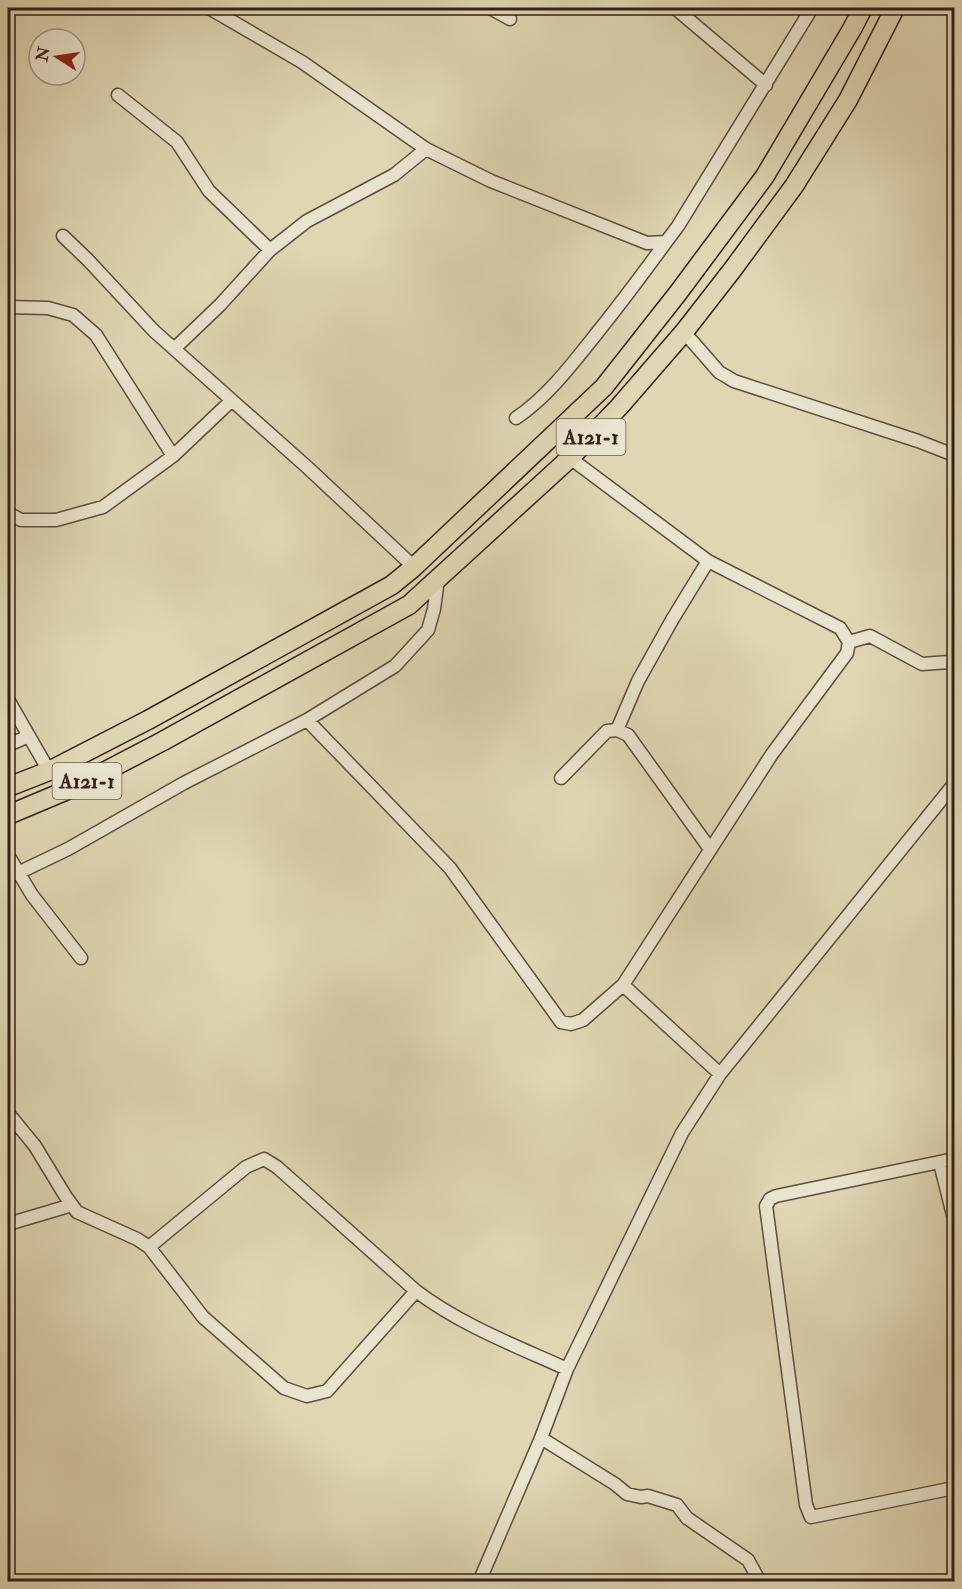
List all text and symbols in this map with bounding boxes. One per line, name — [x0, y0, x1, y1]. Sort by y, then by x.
north arrow — [27, 27, 87, 87]
text: N — [32, 44, 55, 64]
road number: A121-1 — [556, 419, 626, 455]
road number: A121-1 — [52, 763, 122, 799]

